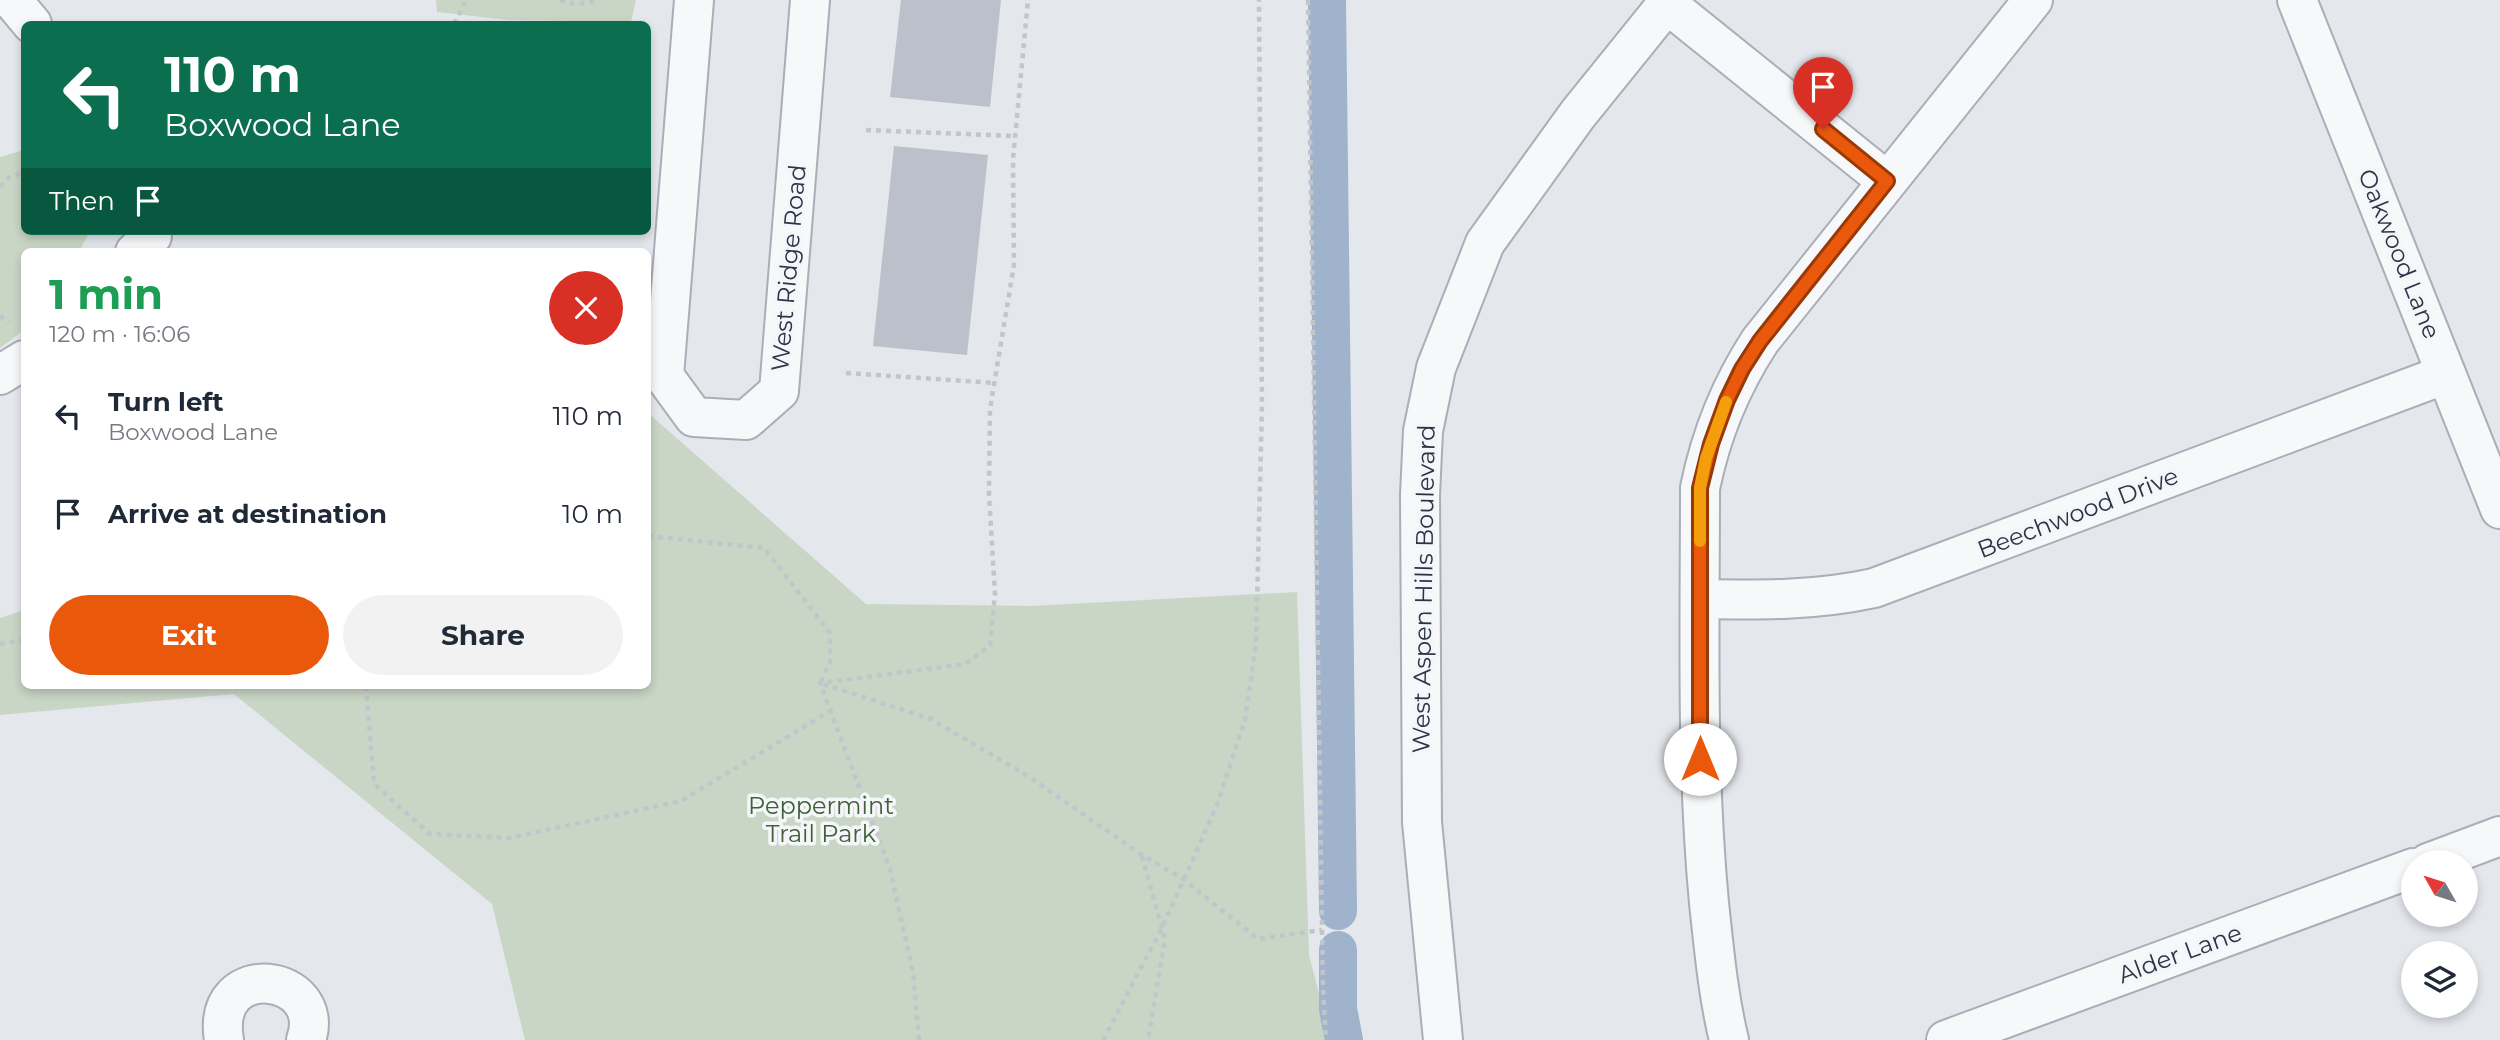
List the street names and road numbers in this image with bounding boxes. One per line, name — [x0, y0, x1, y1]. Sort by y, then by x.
street label: West Ridge Road — [765, 163, 812, 373]
street label: Oakwood Lane — [2352, 165, 2447, 343]
street label: West Aspen Hills Boulevard — [1406, 424, 1441, 754]
street label: Beechwood Drive — [1973, 461, 2182, 564]
street label: Alder Lane — [2114, 918, 2246, 989]

